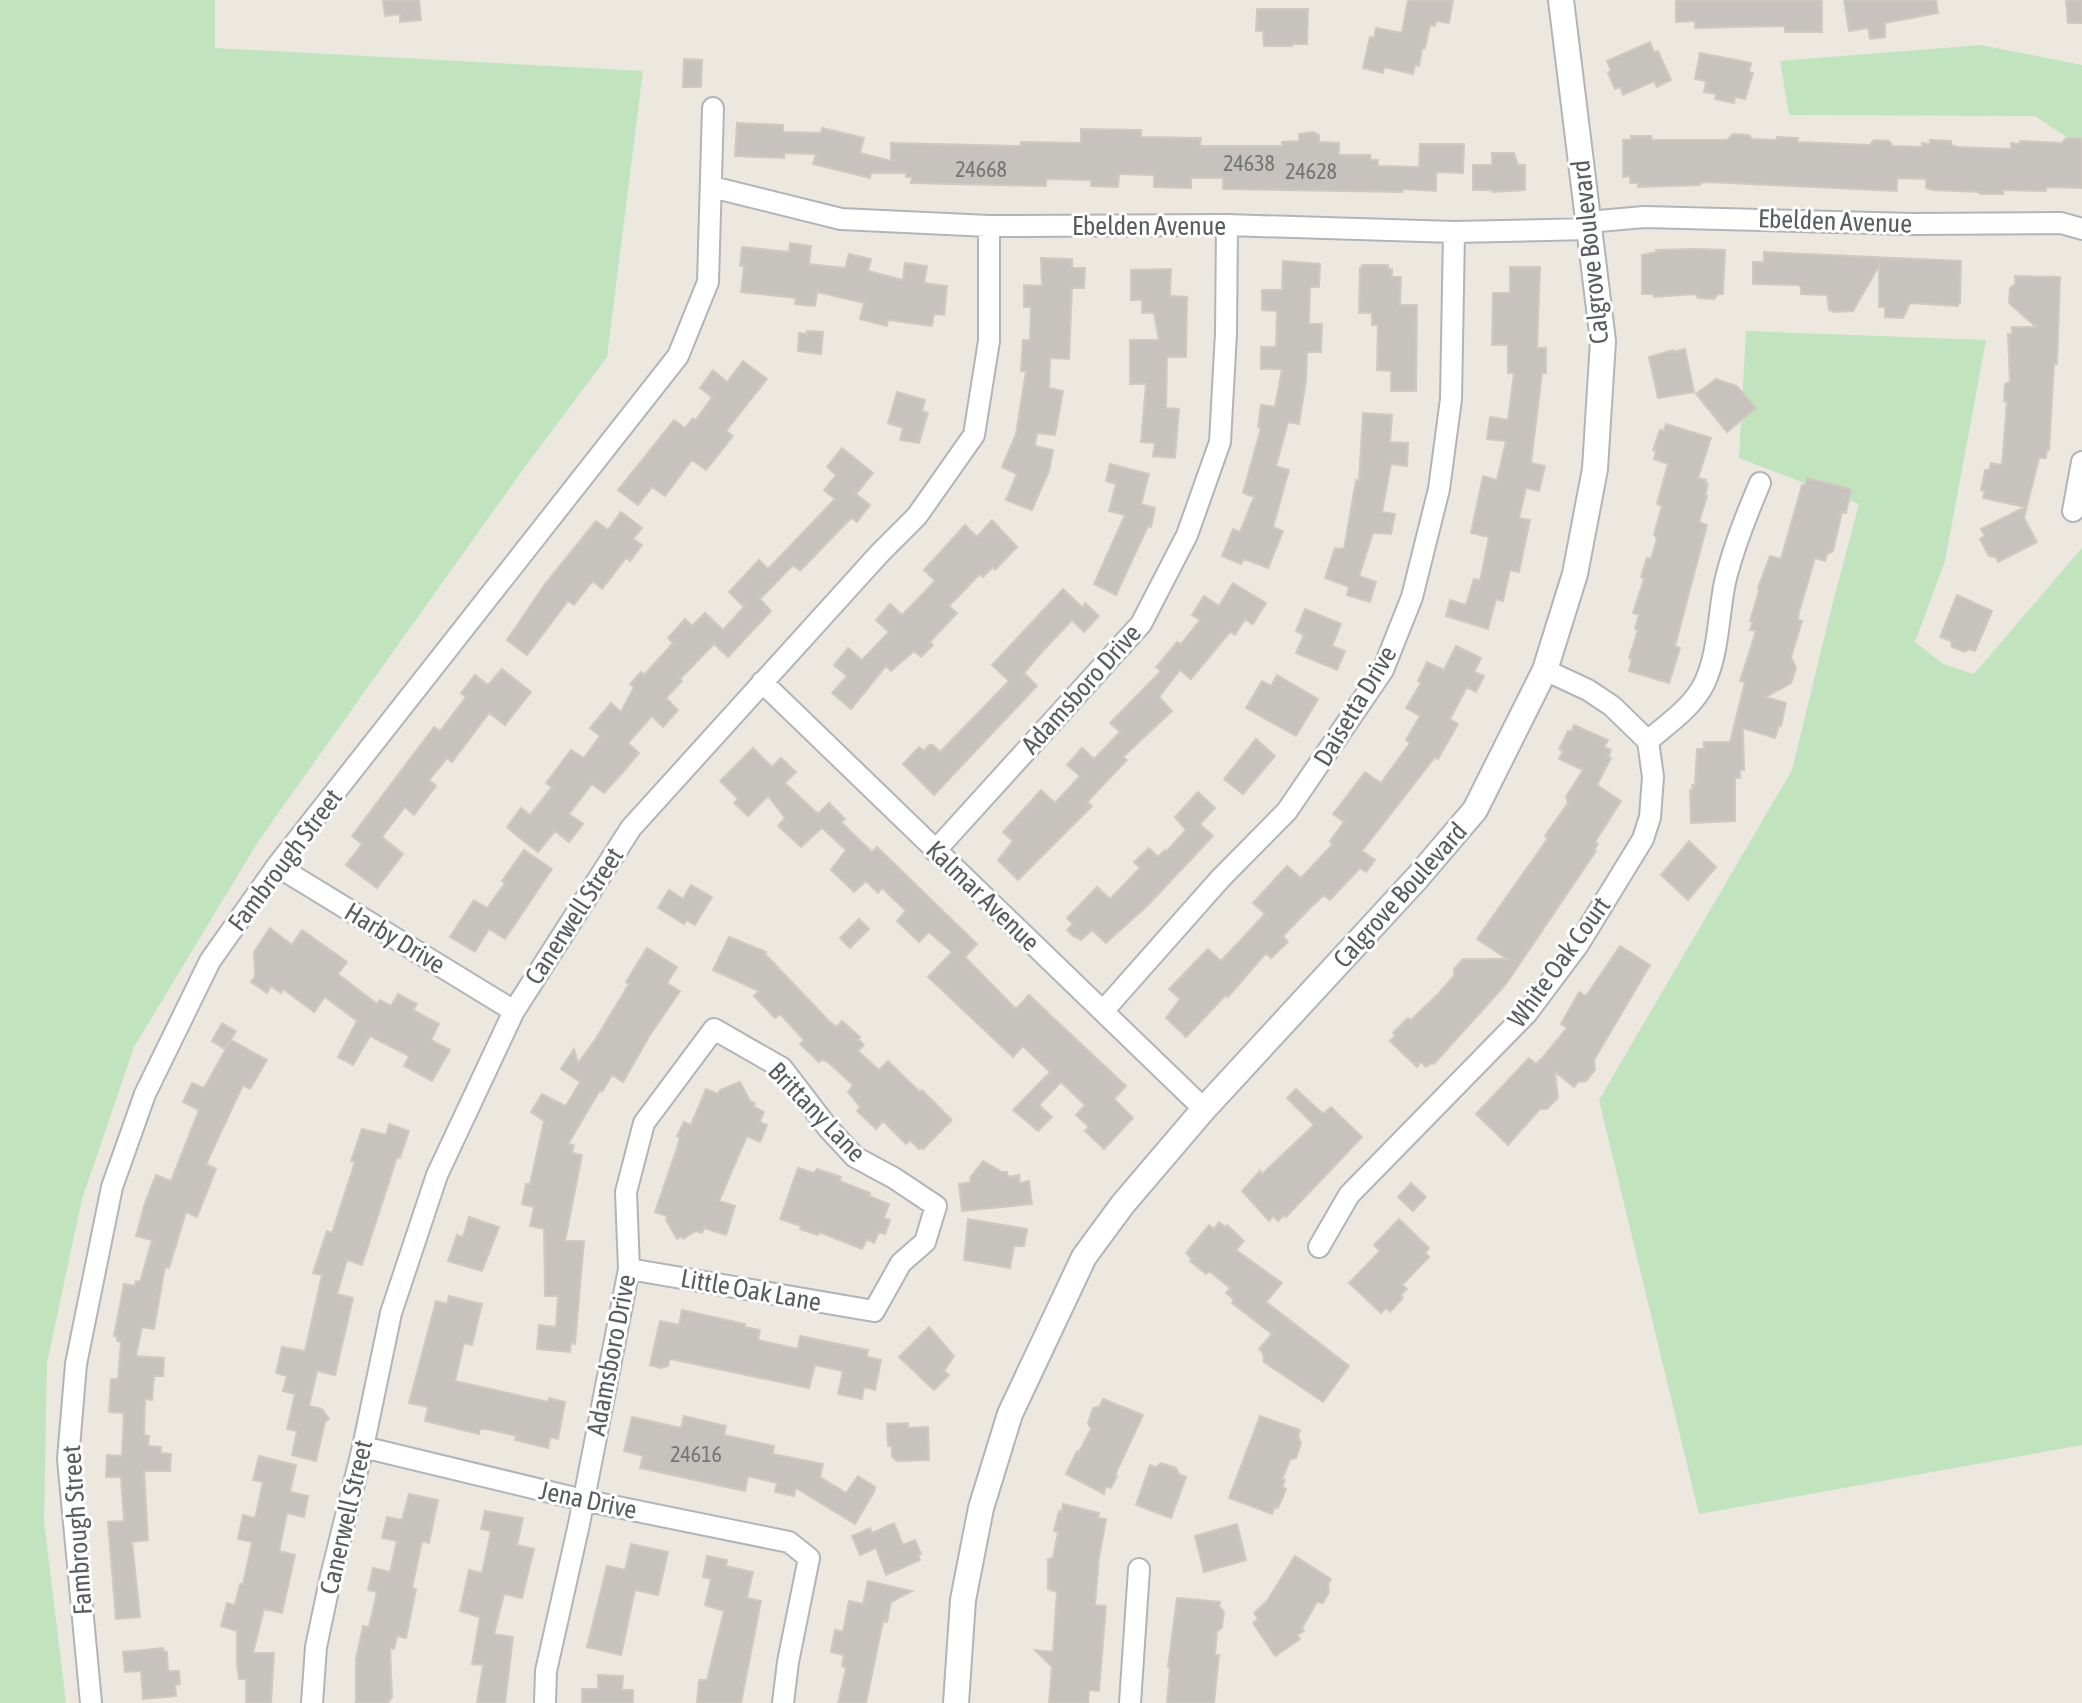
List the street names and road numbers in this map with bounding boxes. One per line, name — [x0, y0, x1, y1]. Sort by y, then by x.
street label: Calgrove Boulevard — [1565, 159, 1615, 345]
street label: Ebelden Avenue — [1757, 203, 1913, 239]
street label: Ebelden Avenue — [1072, 211, 1226, 241]
street label: Adamsboro Drive — [1015, 618, 1147, 760]
street label: Daisetta Drive — [1307, 641, 1403, 771]
street label: Fambrough Street — [222, 783, 348, 937]
street label: Calgrove Boulevard — [1327, 816, 1473, 974]
street label: Kalmar Avenue — [920, 835, 1046, 957]
street label: Canerwell Street — [519, 842, 629, 990]
street label: White Oak Court — [1502, 891, 1616, 1033]
street label: Harby Drive — [339, 896, 451, 980]
street label: Brittany Lane — [762, 1056, 872, 1168]
street label: Little Oak Lane — [679, 1263, 823, 1317]
street label: Adamsboro Drive — [581, 1272, 641, 1438]
street label: Canerwell Street — [314, 1437, 378, 1597]
street label: Fambrough Street — [56, 1444, 98, 1616]
street label: Jena Drive — [537, 1475, 639, 1525]

